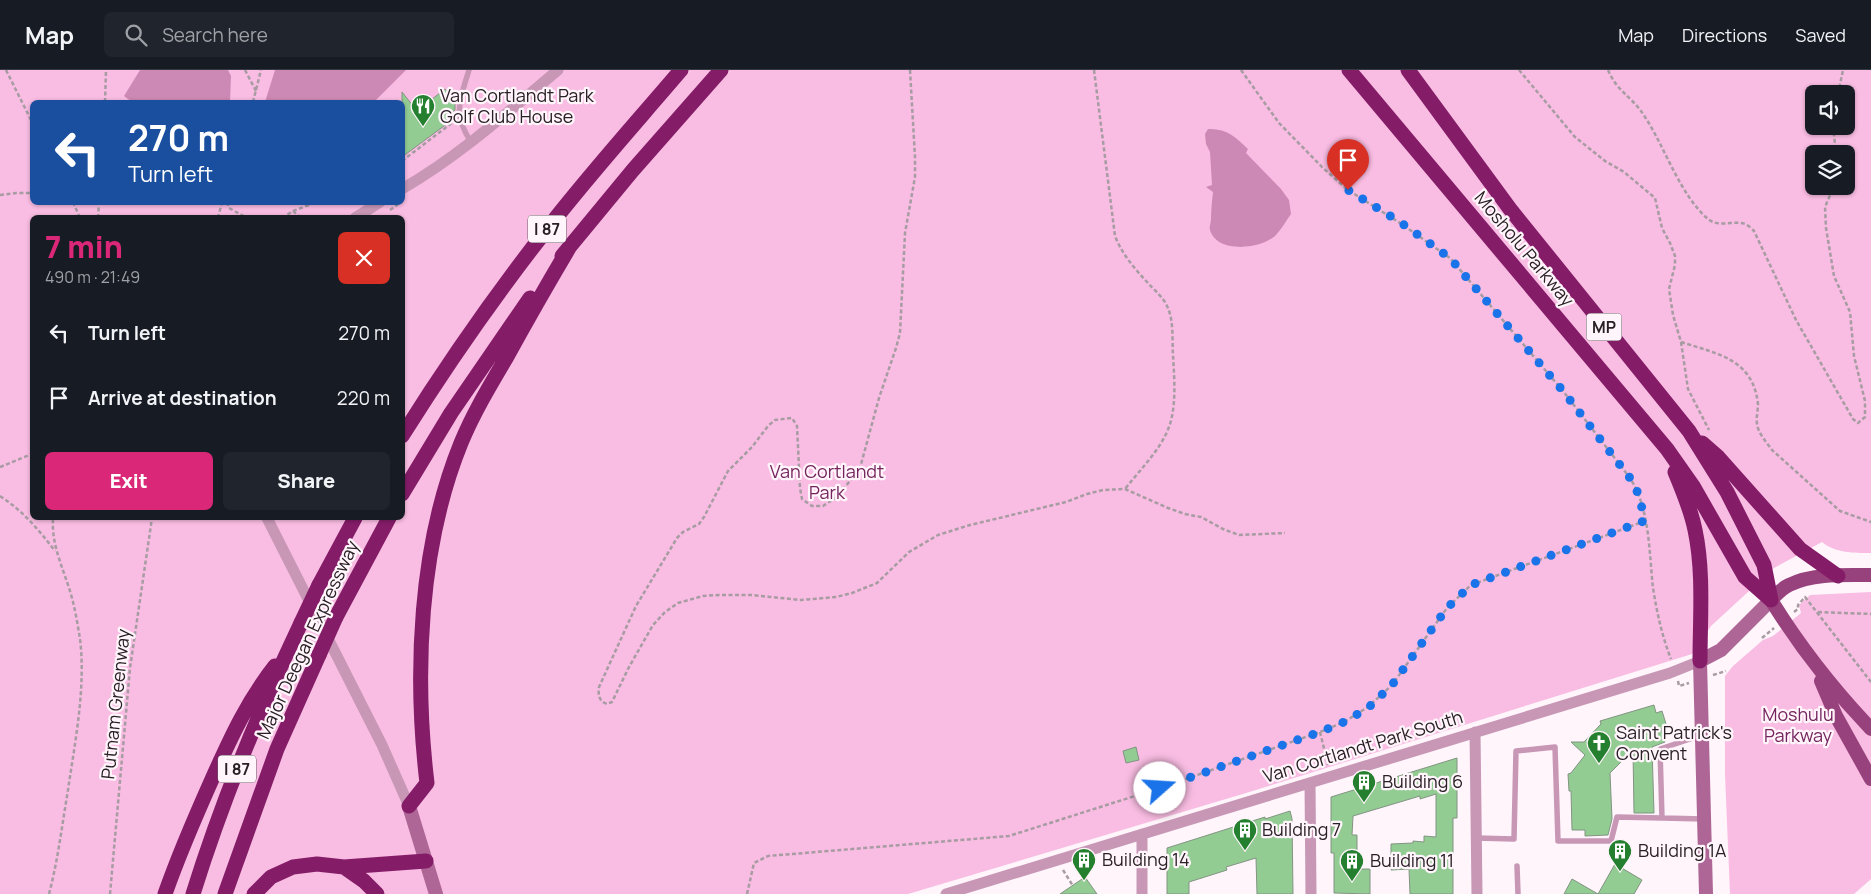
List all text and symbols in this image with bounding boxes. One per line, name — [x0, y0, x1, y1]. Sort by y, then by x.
search box — [104, 12, 454, 57]
text: Map — [25, 18, 74, 51]
icon: search — [122, 21, 150, 49]
text: Search here — [162, 22, 268, 48]
text: Map — [1618, 23, 1654, 47]
text: Directions — [1682, 23, 1767, 47]
text: Saved — [1795, 23, 1846, 47]
place label: Van Cortlandt Park Golf Club House — [440, 83, 595, 128]
map controls — [1805, 85, 1855, 195]
button: sound — [1805, 85, 1855, 135]
restaurant icon: Van Cortlandt Park Golf Club House — [410, 93, 436, 127]
text: 270 m — [128, 114, 229, 162]
icon: left — [45, 120, 110, 185]
pin — [1327, 139, 1369, 190]
button: layers — [1805, 145, 1855, 195]
icon: arrive — [1334, 146, 1362, 174]
text: Turn left — [128, 159, 213, 189]
street label: Mosholu Parkway — [1470, 186, 1580, 311]
road number: I 87 — [528, 216, 566, 242]
text: 7 min — [45, 226, 123, 267]
button: close — [338, 232, 390, 284]
text: 490 m · 21:49 — [45, 266, 140, 288]
road number: MP — [1586, 313, 1622, 340]
icon: left — [45, 319, 73, 347]
text: Turn left — [88, 320, 166, 346]
text: 270 m — [338, 320, 390, 346]
icon: arrive — [45, 384, 73, 412]
text: Arrive at destination — [88, 385, 277, 411]
text: 220 m — [337, 385, 390, 411]
button: Exit — [45, 452, 213, 510]
button: Share — [223, 452, 390, 510]
park label: Van Cortlandt Park — [770, 459, 884, 504]
street label: Major Deegan Expressway — [250, 536, 364, 743]
street label: Putnam Greenway — [95, 627, 135, 780]
park label: Moshulu Parkway — [1762, 702, 1834, 747]
street label: Van Cortlandt Park South — [1260, 704, 1466, 788]
place label: Saint Patrick's Convent — [1616, 720, 1732, 765]
church icon: Saint Patrick's Convent — [1586, 730, 1612, 764]
road number: I 87 — [218, 756, 256, 782]
position arrow — [1133, 761, 1185, 813]
building icon: Building 6 — [1351, 769, 1377, 803]
place label: Building 6 — [1382, 769, 1463, 793]
building icon: Building 7 — [1232, 817, 1258, 851]
place label: Building 7 — [1262, 817, 1341, 841]
building icon: Building 1A — [1607, 838, 1633, 872]
place label: Building 1A — [1638, 838, 1727, 862]
building icon: Building 14 — [1071, 847, 1097, 881]
place label: Building 14 — [1102, 847, 1190, 871]
building icon: Building 11 — [1339, 848, 1365, 882]
place label: Building 11 — [1370, 848, 1454, 872]

